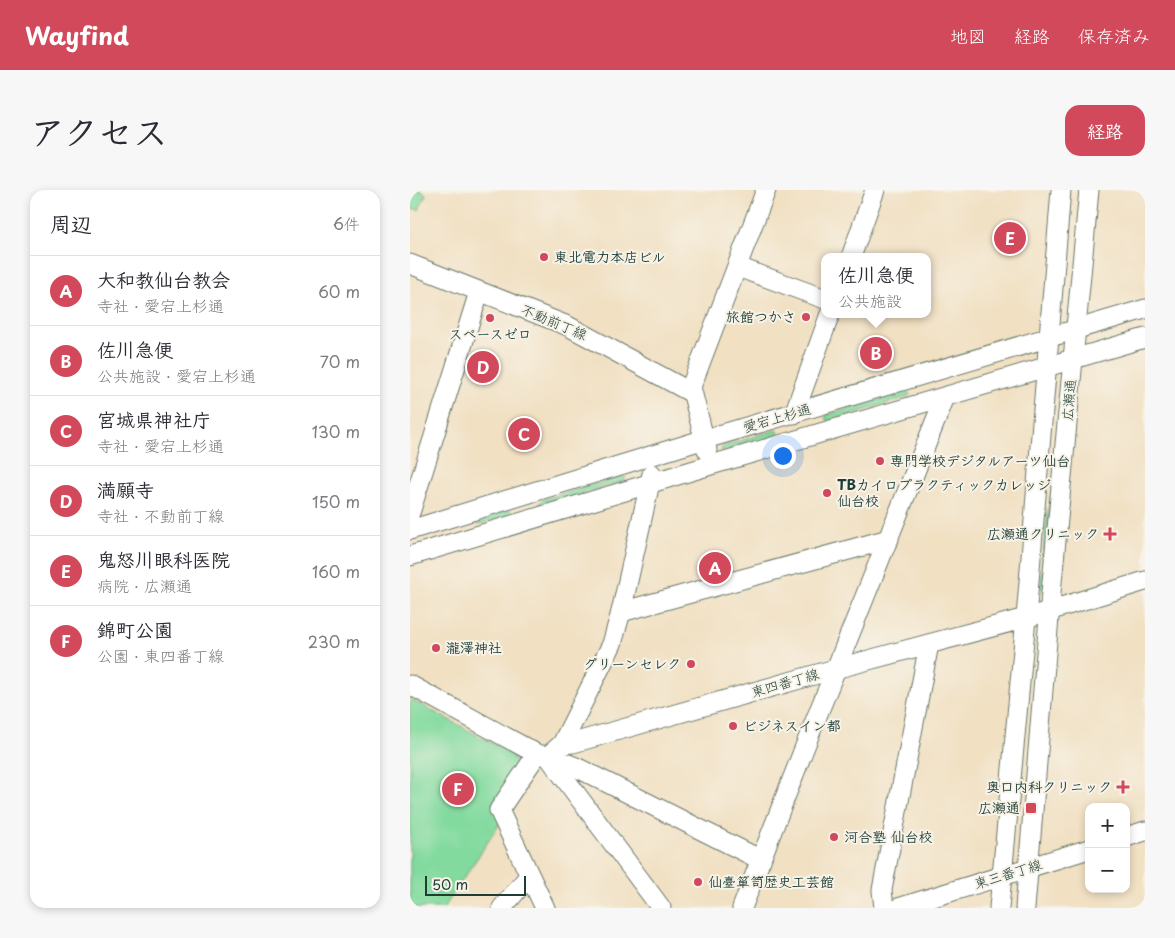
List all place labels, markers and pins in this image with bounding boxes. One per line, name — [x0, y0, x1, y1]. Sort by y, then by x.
pin: E — [994, 219, 1026, 257]
place label: 東北電力本店ビル — [554, 246, 666, 267]
marker: 東北電力本店ビル — [538, 251, 550, 263]
place label: 旅館つかさ — [726, 306, 796, 327]
marker: 旅館つかさ — [800, 311, 812, 323]
marker: スペースゼロ — [484, 312, 496, 324]
place label: スペースゼロ — [448, 323, 532, 344]
pin: B — [860, 334, 892, 372]
pin: D — [467, 348, 499, 386]
pin: C — [508, 415, 540, 453]
place label: 専門学校デジタルアーツ仙台 — [890, 450, 1070, 471]
marker: 専門学校デジタルアーツ仙台 — [874, 455, 886, 467]
place label: TBカイロプラクティックカレッジ 仙台校 — [837, 474, 1051, 511]
marker: TBカイロプラクティックカレッジ 仙台校 — [821, 487, 833, 499]
place label: 広瀬通クリニック — [987, 523, 1099, 544]
marker: 広瀬通クリニック — [1103, 527, 1117, 541]
pin: A — [699, 549, 731, 587]
place label: 瀧澤神社 — [446, 637, 502, 658]
marker: 瀧澤神社 — [430, 642, 442, 654]
place label: グリーンセレク — [583, 653, 681, 674]
marker: グリーンセレク — [685, 658, 697, 670]
place label: ビジネスイン都 — [743, 715, 840, 736]
marker: ビジネスイン都 — [727, 720, 739, 732]
pin: F — [442, 770, 474, 808]
place label: 奥口内科クリニック — [986, 776, 1112, 797]
marker: 奥口内科クリニック — [1116, 780, 1130, 794]
place label: 広瀬通 — [978, 797, 1020, 818]
marker: 広瀬通 — [1024, 801, 1038, 815]
place label: 河合塾 仙台校 — [844, 826, 933, 847]
marker: 河合塾 仙台校 — [828, 831, 840, 843]
place label: 仙臺箪笥歴史工芸館 — [708, 871, 834, 892]
marker: 仙臺箪笥歴史工芸館 — [692, 876, 704, 888]

